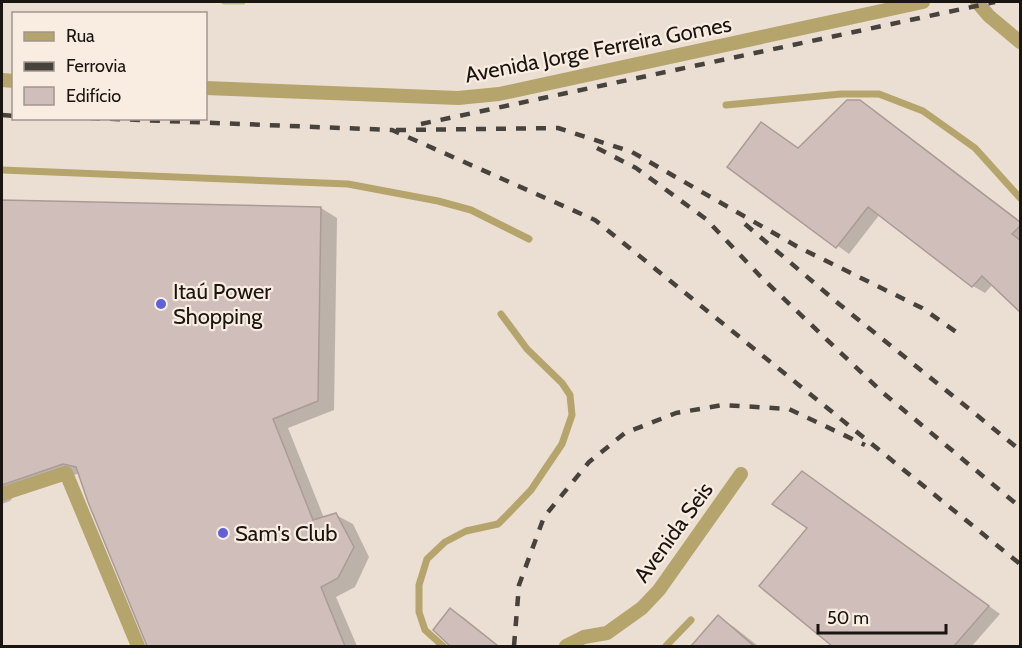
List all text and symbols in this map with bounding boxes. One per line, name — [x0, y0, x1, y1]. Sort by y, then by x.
street label: Avenida Jorge Ferreira Gomes — [463, 10, 734, 89]
legend — [12, 12, 207, 120]
text: Rua — [66, 25, 95, 47]
text: Ferrovia — [66, 55, 126, 77]
text: Edifício — [66, 85, 121, 107]
place label: Itaú Power Shopping — [173, 278, 271, 330]
marker: Itaú Power Shopping — [154, 297, 168, 311]
street label: Avenida Seis — [628, 477, 719, 588]
place label: Sam's Club — [235, 520, 337, 547]
marker: Sam's Club — [216, 526, 230, 540]
scale bar — [818, 597, 946, 635]
text: 50 m — [827, 607, 869, 629]

